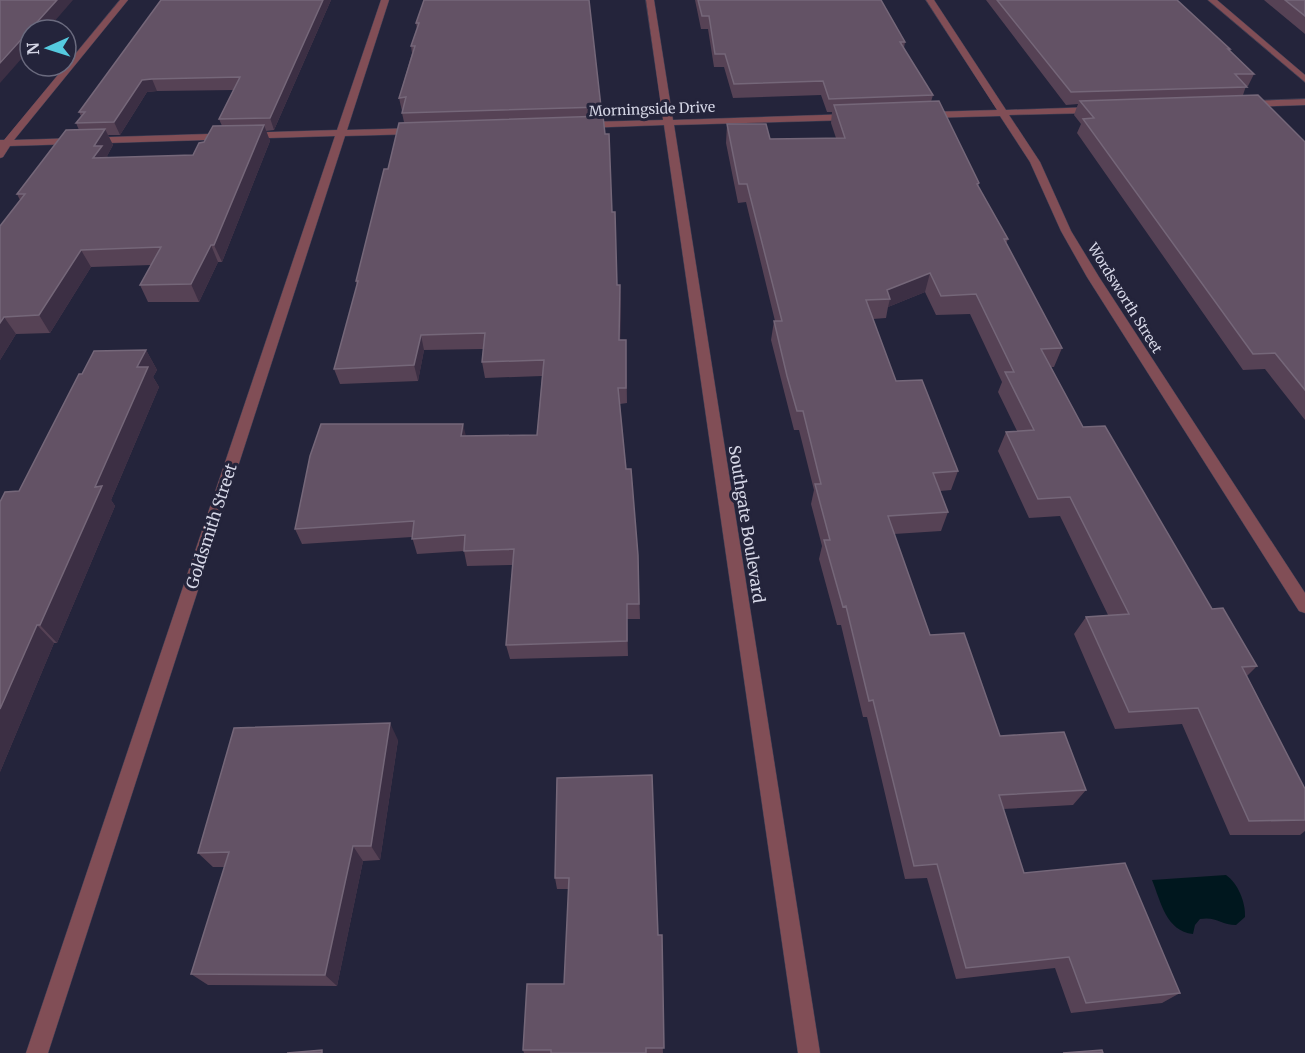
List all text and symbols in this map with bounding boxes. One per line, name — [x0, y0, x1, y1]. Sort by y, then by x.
north arrow — [18, 18, 78, 78]
text: N — [23, 42, 43, 56]
street label: Morningside Drive — [589, 98, 715, 120]
street label: Wordsworth Street — [1083, 239, 1167, 357]
street label: Southgate Boulevard — [725, 444, 769, 605]
street label: Goldsmith Street — [181, 460, 241, 591]

